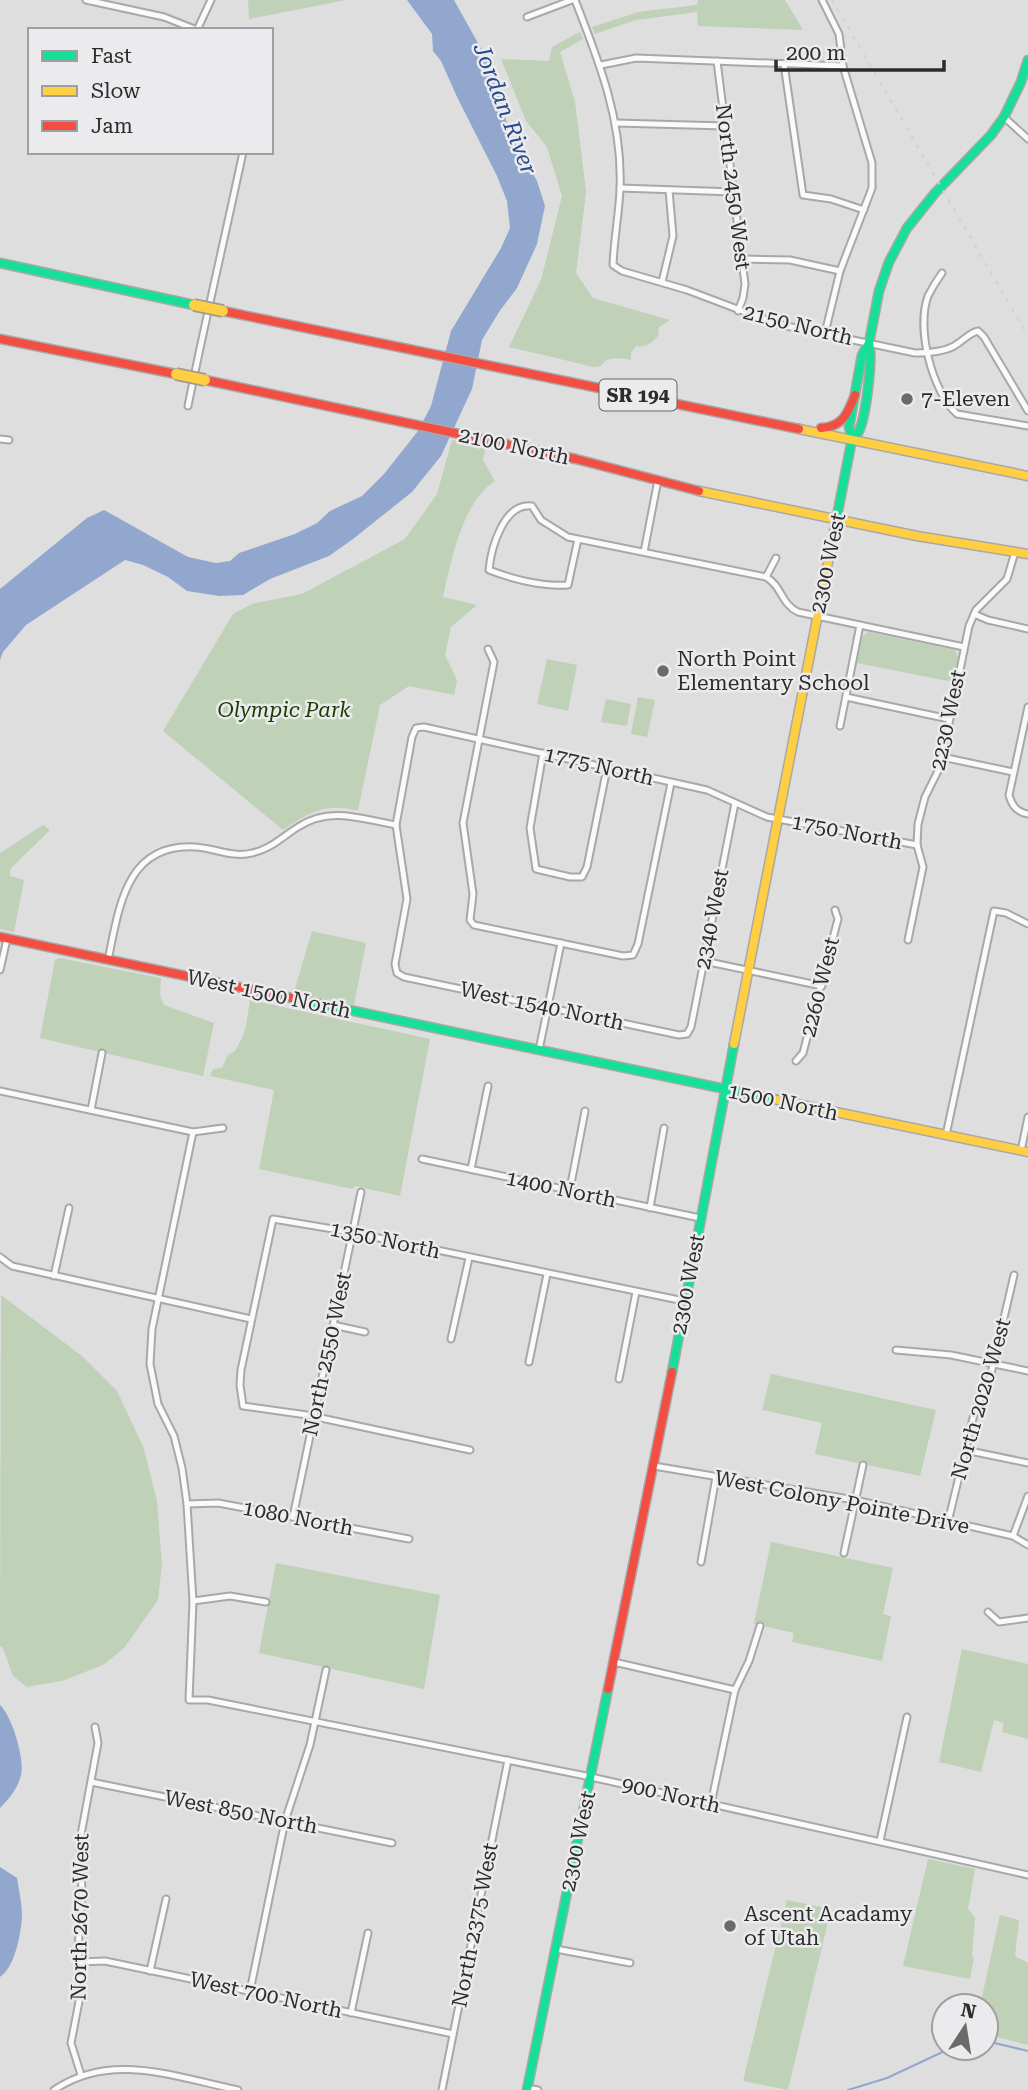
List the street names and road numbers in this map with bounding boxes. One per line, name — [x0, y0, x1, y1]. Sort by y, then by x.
street label: North 2450 West — [711, 103, 755, 272]
street label: 2150 North — [741, 300, 856, 350]
road number: SR 194 — [600, 380, 676, 410]
street label: 2100 North — [457, 423, 572, 469]
street label: 2300 West — [806, 510, 850, 615]
street label: 2230 West — [926, 667, 970, 772]
street label: 1775 North — [542, 742, 657, 790]
street label: 1750 North — [790, 810, 905, 855]
street label: 2340 West — [690, 866, 734, 971]
street label: 2260 West — [796, 934, 844, 1039]
street label: West 1500 North — [185, 965, 354, 1023]
street label: West 1540 North — [458, 977, 627, 1035]
street label: 1500 North — [726, 1079, 841, 1125]
street label: 1400 North — [504, 1166, 619, 1212]
street label: 1350 North — [328, 1217, 443, 1263]
street label: 2300 West — [666, 1231, 710, 1336]
street label: North 2550 West — [298, 1270, 356, 1438]
street label: North 2020 West — [946, 1315, 1016, 1483]
street label: West Colony Pointe Drive — [713, 1466, 971, 1538]
street label: 1080 North — [241, 1496, 356, 1541]
street label: 900 North — [619, 1772, 723, 1818]
street label: West 850 North — [162, 1785, 320, 1839]
street label: 2300 West — [556, 1788, 600, 1893]
street label: North 2670 West — [67, 1833, 93, 2001]
street label: North 2375 West — [447, 1840, 503, 2009]
street label: West 700 North — [187, 1967, 345, 2023]

